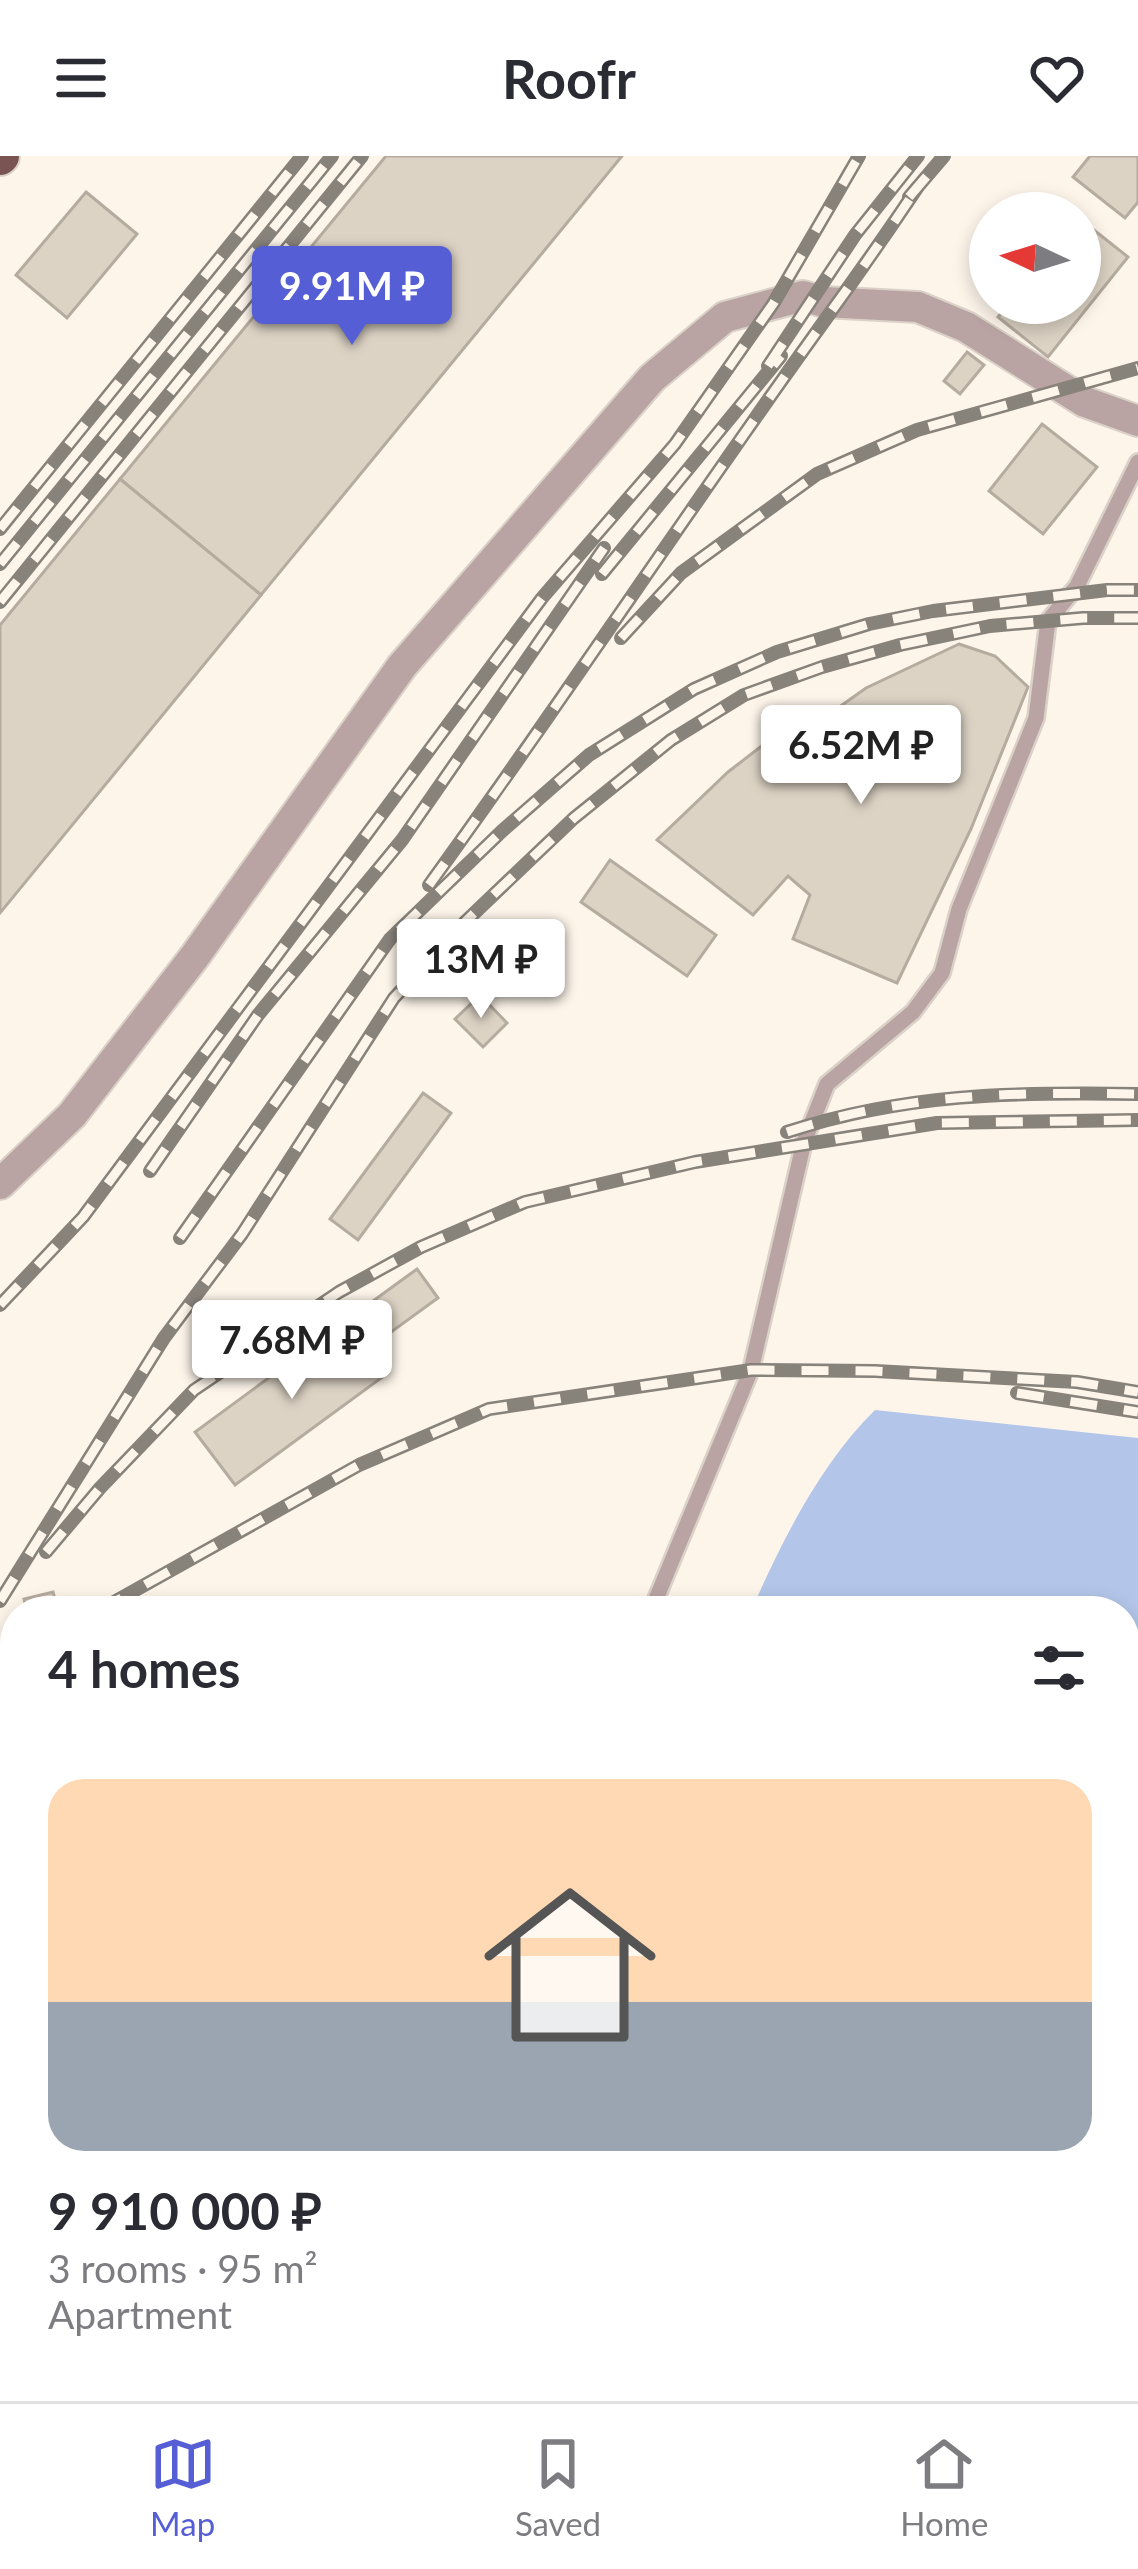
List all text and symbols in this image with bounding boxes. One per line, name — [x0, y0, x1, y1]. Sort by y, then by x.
icon: menu — [48, 45, 114, 111]
icon: heart — [1024, 45, 1090, 111]
text: Roofr — [502, 46, 636, 111]
north arrow — [969, 192, 1101, 324]
map controls — [969, 192, 1101, 324]
pin: 9.91M ₽ — [241, 246, 463, 348]
text: 9.91M ₽ — [279, 262, 425, 308]
pin: 6.52M ₽ — [750, 705, 972, 807]
text: 6.52M ₽ — [788, 721, 934, 767]
pin: 13M ₽ — [397, 919, 565, 1021]
text: 13M ₽ — [424, 935, 538, 981]
pin: 7.68M ₽ — [181, 1300, 403, 1402]
text: 7.68M ₽ — [219, 1316, 365, 1362]
icon: filters — [1026, 1635, 1092, 1701]
text: 4 homes — [48, 1638, 240, 1699]
icon: home — [462, 1857, 678, 2073]
text: 9 910 000 ₽ — [48, 2180, 322, 2241]
text: 3 rooms · 95 m² — [48, 2245, 318, 2291]
text: Apartment — [48, 2291, 232, 2337]
tab: Map — [150, 2431, 216, 2543]
tab: Saved — [515, 2431, 601, 2543]
tab: Home — [900, 2431, 988, 2543]

